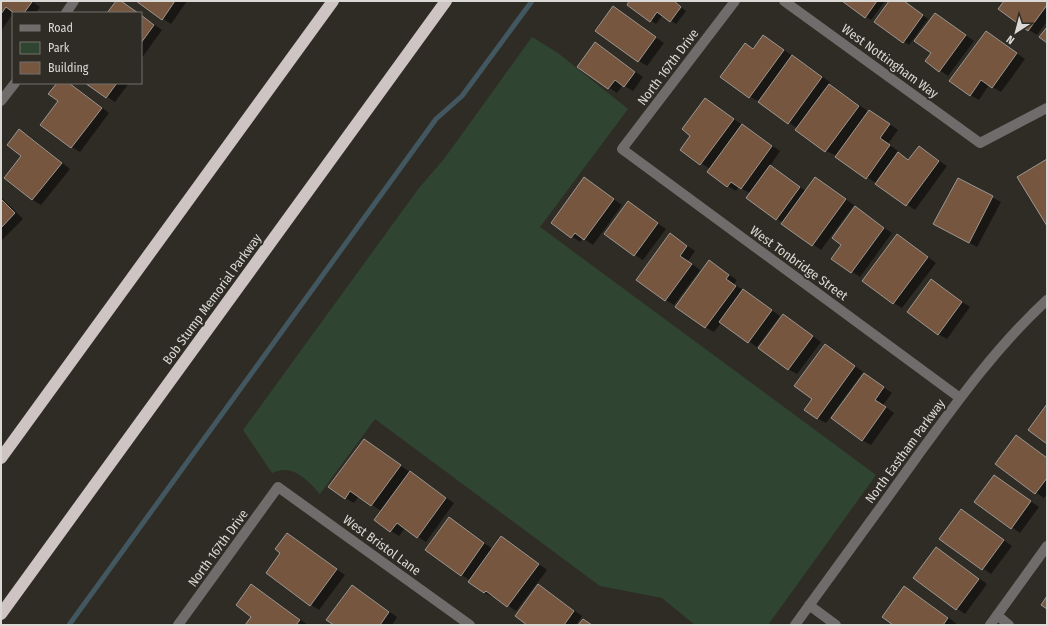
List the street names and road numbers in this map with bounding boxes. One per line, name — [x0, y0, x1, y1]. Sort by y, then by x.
street label: West Nottingham Way — [839, 21, 941, 101]
street label: North 167th Drive — [634, 26, 702, 108]
street label: West Tonbridge Street — [747, 223, 851, 304]
street label: Bob Stump Memorial Parkway — [160, 231, 265, 367]
street label: North Eastham Parkway — [862, 396, 948, 506]
street label: North 167th Drive — [185, 507, 251, 589]
street label: West Bristol Lane — [340, 512, 424, 578]

